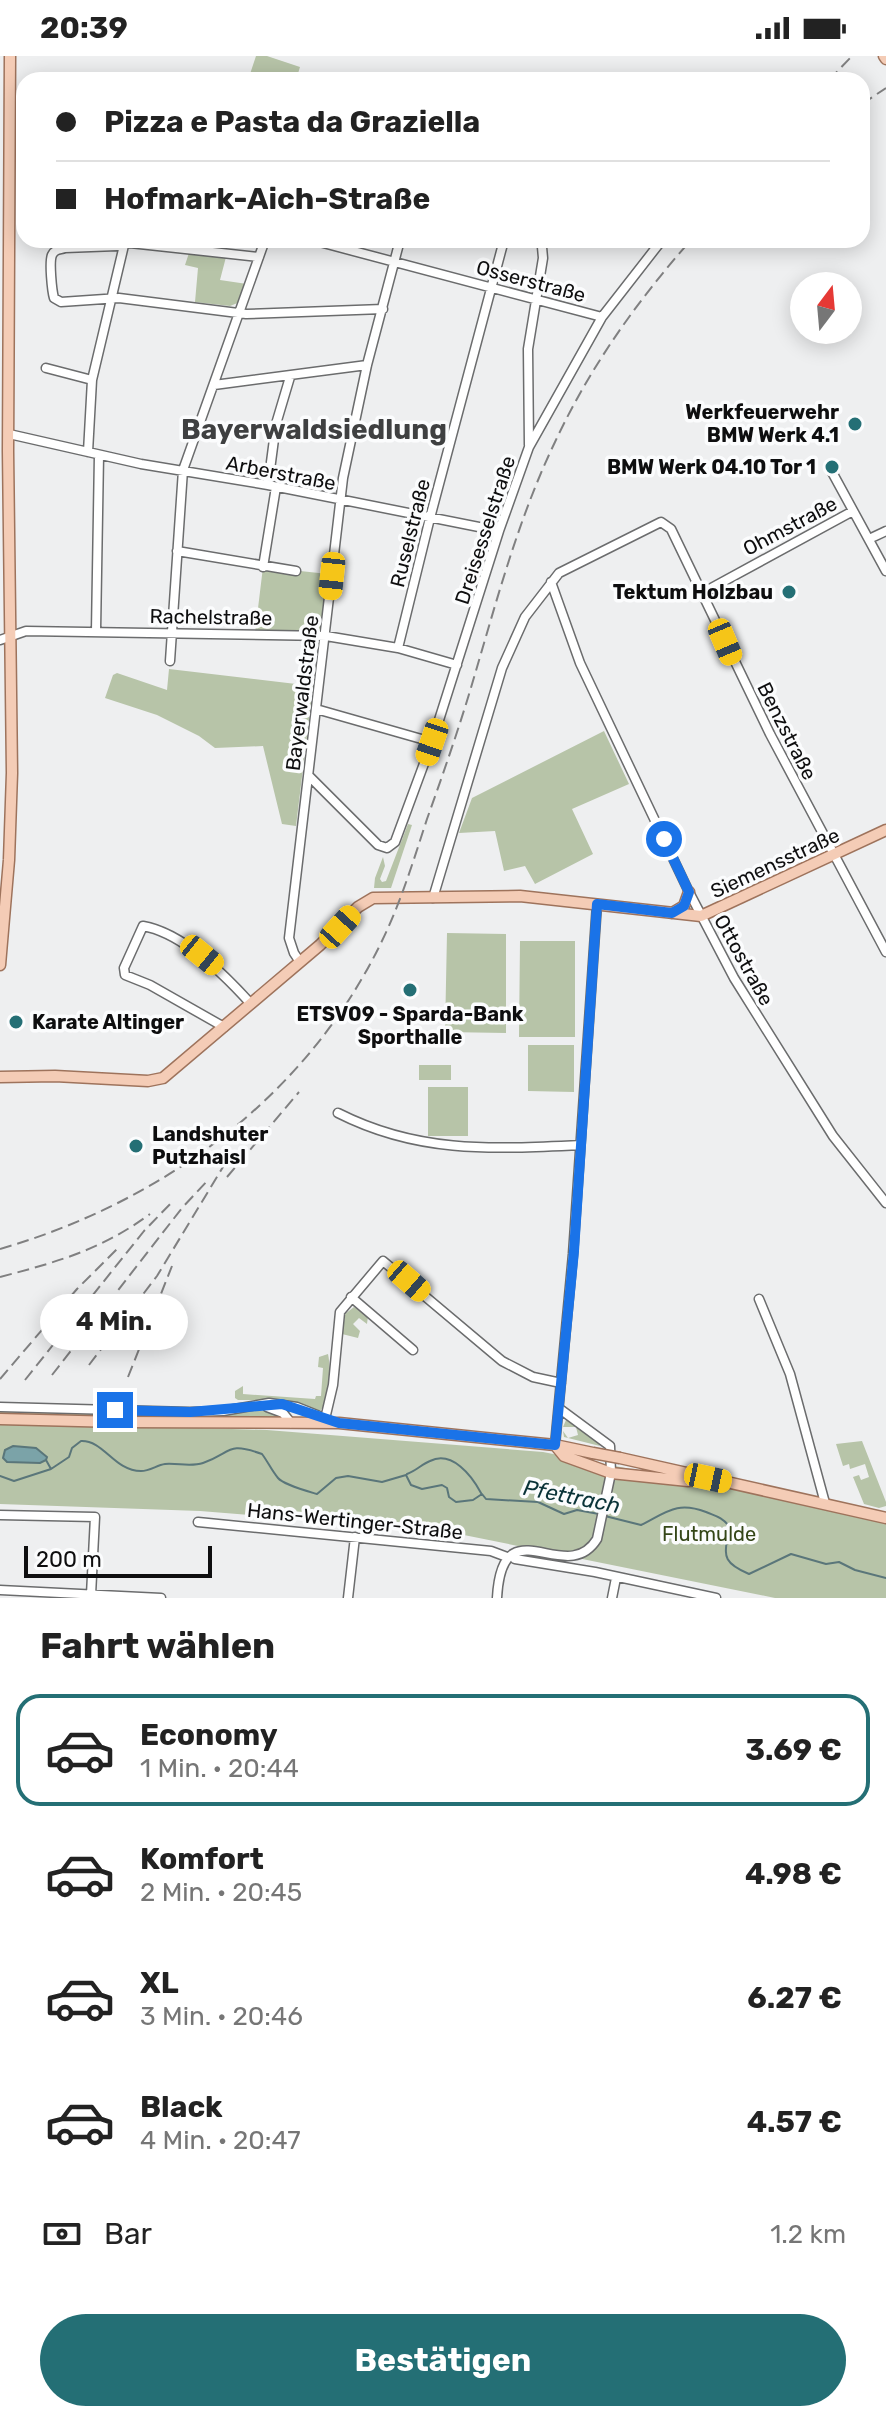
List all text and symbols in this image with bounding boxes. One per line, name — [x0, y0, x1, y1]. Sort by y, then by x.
text: 20:39 — [40, 10, 128, 46]
text: Pizza e Pasta da Graziella — [104, 104, 480, 140]
text: Hofmark-Aich-Straße — [104, 181, 430, 217]
street label: Osserstraße — [474, 255, 588, 307]
north arrow — [790, 272, 862, 344]
map controls — [790, 272, 862, 344]
place label: Werkfeuerwehr BMW Werk 4.1 — [685, 400, 839, 447]
district label: Bayerwaldsiedlung — [181, 413, 447, 446]
marker: Werkfeuerwehr BMW Werk 4.1 — [846, 415, 864, 433]
street label: Arberstraße — [224, 451, 338, 495]
street label: Dreisesselstraße — [450, 453, 520, 607]
place label: BMW Werk 04.10 Tor 1 — [607, 455, 816, 479]
marker: BMW Werk 04.10 Tor 1 — [823, 458, 841, 476]
street label: Ruselstraße — [385, 476, 435, 590]
street label: Ohmstraße — [739, 491, 841, 561]
car — [318, 551, 346, 601]
place label: Tektum Holzbau — [613, 580, 773, 604]
marker: Tektum Holzbau — [780, 583, 798, 601]
street label: Rachelstraße — [149, 604, 273, 630]
street label: Bayerwaldstraße — [281, 614, 323, 772]
car — [705, 615, 745, 669]
street label: Benzstraße — [752, 678, 822, 784]
car — [413, 715, 451, 769]
route start — [646, 821, 682, 857]
street label: Siemensstraße — [707, 823, 843, 903]
car — [315, 901, 365, 953]
street label: Ottostraße — [709, 910, 779, 1010]
car — [176, 931, 228, 979]
marker: ETSV09 - Sparda-Bank Sporthalle — [401, 981, 419, 999]
place label: ETSV09 - Sparda-Bank Sporthalle — [296, 1002, 524, 1049]
place label: Karate Altinger — [32, 1010, 184, 1034]
marker: Karate Altinger — [7, 1013, 25, 1031]
place label: Landshuter Putzhaisl — [152, 1122, 268, 1169]
marker: Landshuter Putzhaisl — [127, 1137, 145, 1155]
car — [383, 1256, 435, 1306]
callout: 4 Min. — [41, 1294, 189, 1350]
text: 4 Min. — [76, 1306, 152, 1337]
route end — [97, 1392, 133, 1428]
car — [682, 1461, 734, 1495]
water label: Pfettrach — [521, 1474, 623, 1519]
street label: Hans-Wertinger-Straße — [246, 1498, 464, 1544]
park label: Flutmulde — [662, 1522, 756, 1546]
scale bar — [24, 1542, 212, 1578]
text: 200 m — [36, 1546, 102, 1573]
text: Fahrt wählen — [40, 1624, 275, 1667]
icon: car — [44, 1714, 116, 1786]
text: Economy — [140, 1717, 278, 1753]
text: 3.69 € — [745, 1732, 842, 1768]
text: 1 Min. · 20:44 — [140, 1753, 299, 1784]
icon: car — [44, 1838, 116, 1910]
text: Komfort — [140, 1841, 264, 1877]
text: 4.98 € — [745, 1856, 842, 1892]
text: 2 Min. · 20:45 — [140, 1877, 302, 1908]
icon: car — [44, 1962, 116, 2034]
text: XL — [140, 1965, 179, 2001]
text: 6.27 € — [747, 1980, 842, 2016]
text: 3 Min. · 20:46 — [140, 2001, 303, 2032]
icon: car — [44, 2086, 116, 2158]
text: Black — [140, 2089, 223, 2125]
text: 4.57 € — [747, 2104, 842, 2140]
text: 4 Min. · 20:47 — [140, 2125, 301, 2156]
icon: cash — [40, 2212, 84, 2256]
text: Bar — [104, 2216, 152, 2252]
text: 1.2 km — [770, 2219, 846, 2250]
button: Bestätigen — [40, 2314, 846, 2406]

